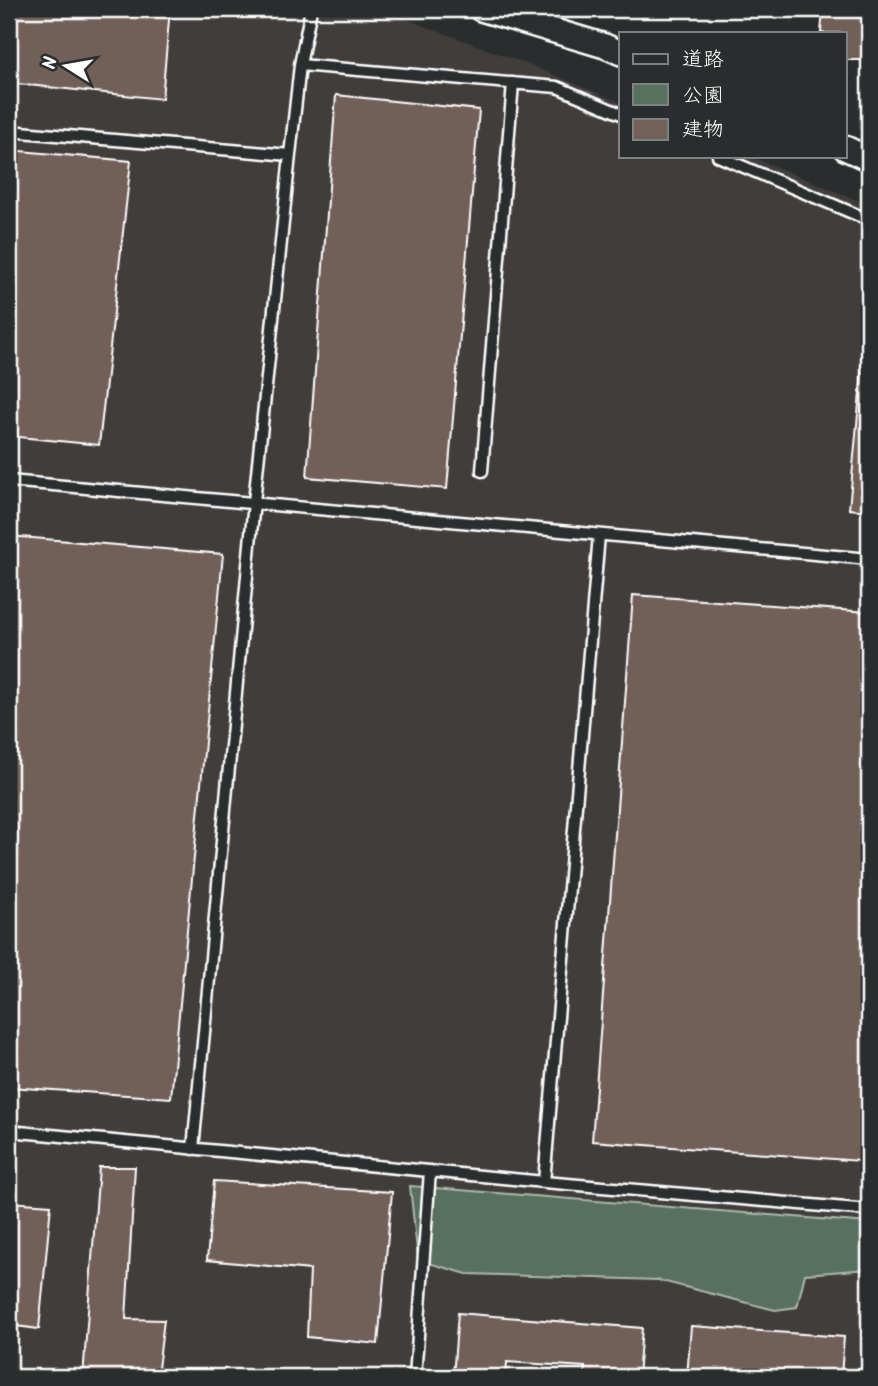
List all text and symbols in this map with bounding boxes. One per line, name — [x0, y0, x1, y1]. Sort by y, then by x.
north arrow — [32, 32, 102, 102]
legend — [619, 32, 846, 158]
text: 道路 — [682, 44, 724, 77]
text: N — [35, 54, 67, 72]
text: 公園 — [682, 80, 724, 113]
text: 建物 — [682, 114, 724, 147]

